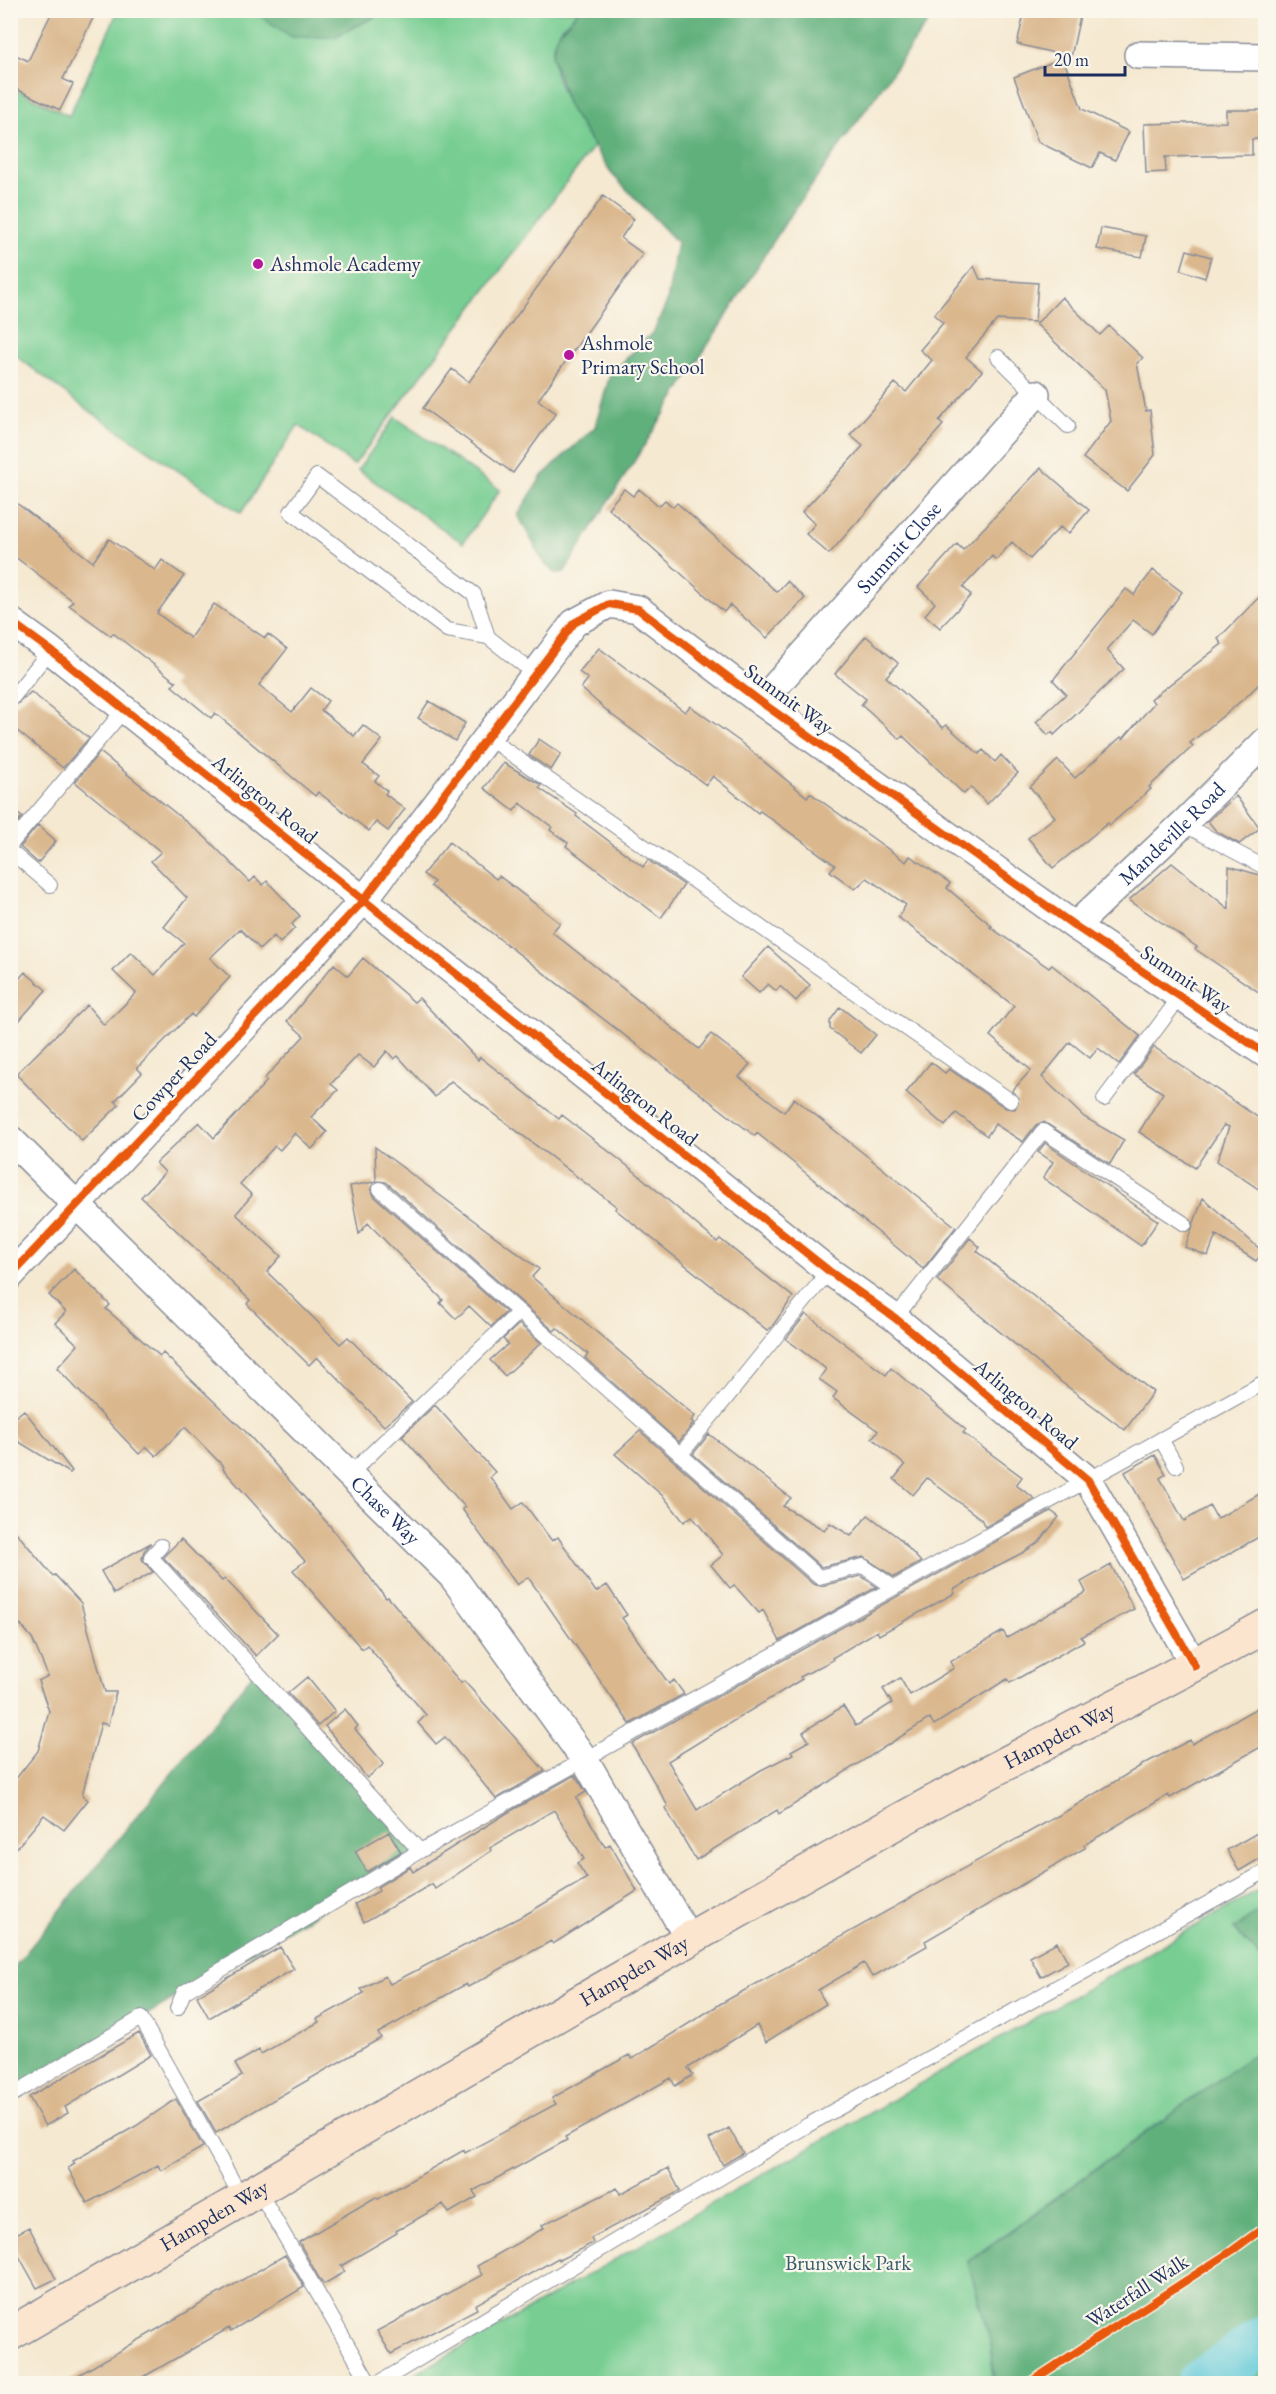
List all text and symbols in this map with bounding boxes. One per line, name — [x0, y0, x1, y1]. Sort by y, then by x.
scale bar — [1045, 39, 1124, 77]
text: 20 m — [1054, 48, 1089, 71]
place label: Ashmole Academy — [269, 250, 421, 277]
marker: Ashmole Academy — [251, 257, 265, 271]
place label: Ashmole Primary School — [580, 329, 705, 380]
marker: Ashmole Primary School — [562, 348, 576, 362]
street label: Summit Close — [850, 495, 947, 599]
street label: Summit Way — [739, 657, 840, 741]
street label: Arlington Road — [206, 747, 324, 850]
street label: Mandeville Road — [1113, 775, 1231, 891]
street label: Summit Way — [1136, 938, 1238, 1019]
street label: Cowper Road — [125, 1026, 223, 1127]
street label: Arlington Road — [586, 1051, 704, 1152]
street label: Arlington Road — [968, 1351, 1084, 1455]
street label: Chase Way — [345, 1469, 427, 1551]
street label: Hampden Way — [999, 1695, 1120, 1775]
street label: Hampden Way — [574, 1928, 694, 2012]
street label: Hampden Way — [155, 2172, 274, 2257]
street label: Waterfall Walk — [1081, 2247, 1194, 2334]
park label: Brunswick Park — [785, 2249, 912, 2276]

